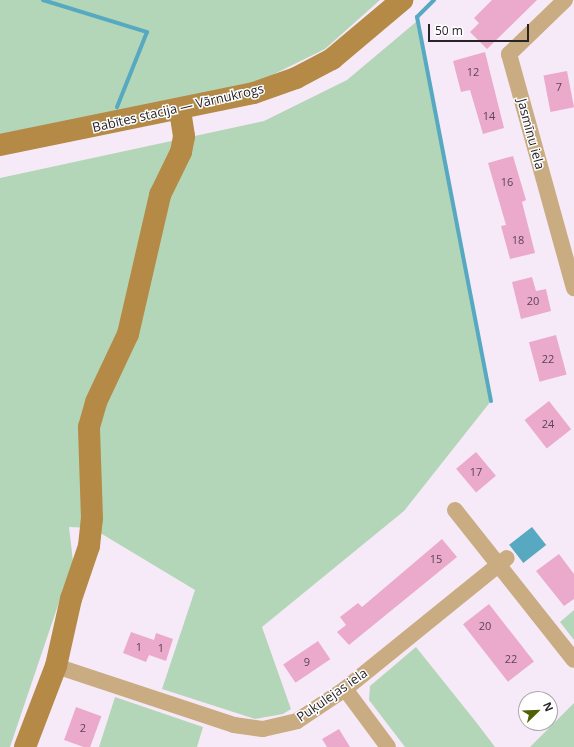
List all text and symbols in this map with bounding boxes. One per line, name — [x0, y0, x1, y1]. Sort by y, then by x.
scale bar — [430, 16, 531, 42]
text: 50 m — [435, 22, 463, 39]
house number: 12 — [467, 65, 479, 79]
house number: 7 — [556, 80, 562, 94]
street label: Babītes stacija — Vārnukrogs — [91, 81, 265, 135]
street label: Jasmīnu iela — [514, 97, 548, 171]
house number: 14 — [483, 109, 495, 123]
house number: 16 — [501, 175, 513, 189]
house number: 18 — [512, 233, 524, 247]
house number: 20 — [527, 294, 539, 308]
house number: 22 — [542, 352, 554, 366]
house number: 24 — [542, 417, 554, 431]
house number: 17 — [470, 465, 482, 479]
house number: 15 — [430, 552, 442, 566]
house number: 20 — [479, 619, 491, 633]
house number: 1 — [136, 640, 142, 654]
house number: 1 — [158, 641, 164, 655]
house number: 22 — [505, 652, 517, 666]
house number: 9 — [304, 655, 310, 669]
street label: Puķulejas iela — [294, 665, 370, 725]
north arrow — [518, 691, 558, 731]
text: N — [540, 699, 557, 714]
house number: 2 — [80, 721, 86, 735]

